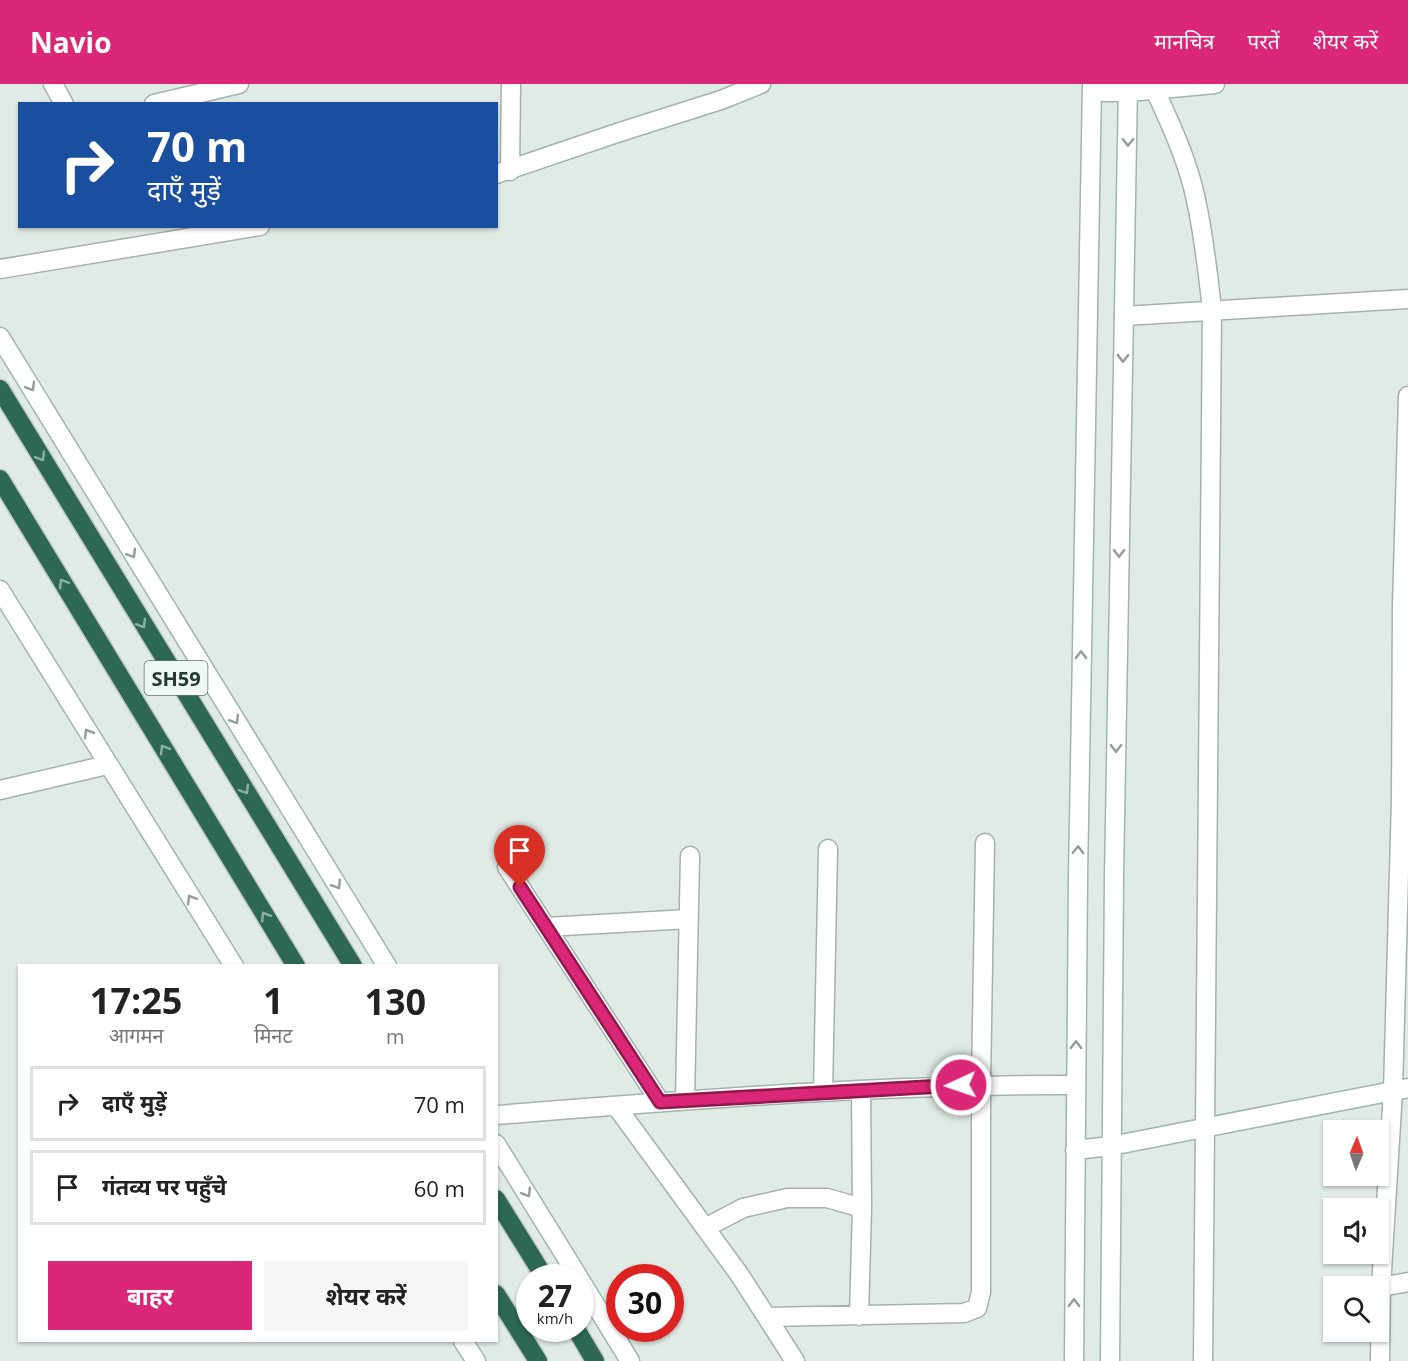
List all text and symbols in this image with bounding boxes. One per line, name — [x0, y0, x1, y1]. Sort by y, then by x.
text: Navio — [30, 23, 111, 61]
text: मानचित्र — [1154, 27, 1214, 55]
text: परतें — [1247, 27, 1280, 55]
text: शेयर करें — [1313, 27, 1378, 55]
text: 70 m — [147, 117, 247, 174]
icon: right — [48, 126, 126, 204]
one-way arrow — [1121, 138, 1134, 147]
text: दाएँ मुड़ें — [147, 171, 221, 208]
one-way arrow — [1117, 354, 1129, 363]
one-way arrow — [23, 381, 35, 391]
one-way arrow — [34, 451, 46, 461]
one-way arrow — [125, 547, 136, 558]
one-way arrow — [1113, 549, 1125, 558]
one-way arrow — [58, 579, 70, 589]
one-way arrow — [135, 618, 147, 628]
one-way arrow — [1075, 650, 1087, 659]
road number: SH59 — [144, 661, 207, 695]
one-way arrow — [227, 714, 239, 724]
one-way arrow — [83, 729, 95, 739]
one-way arrow — [1110, 744, 1122, 753]
one-way arrow — [160, 745, 172, 755]
one-way arrow — [237, 784, 249, 794]
pin — [494, 825, 545, 887]
icon: arrive — [503, 834, 536, 867]
one-way arrow — [1072, 845, 1084, 854]
one-way arrow — [330, 879, 341, 890]
one-way arrow — [187, 895, 199, 905]
one-way arrow — [261, 912, 273, 922]
text: 17:25 — [90, 976, 182, 1025]
text: 1 — [263, 976, 284, 1025]
text: 130 — [364, 977, 426, 1026]
text: आगमन — [109, 1022, 164, 1049]
text: मिनट — [254, 1022, 293, 1049]
text: m — [386, 1023, 405, 1050]
one-way arrow — [1070, 1040, 1082, 1049]
position arrow — [929, 1053, 993, 1117]
icon: right — [51, 1087, 84, 1120]
text: दाएँ मुड़ें — [102, 1087, 167, 1117]
text: 70 m — [414, 1089, 465, 1119]
north arrow — [1323, 1120, 1389, 1186]
map controls — [1323, 1120, 1389, 1342]
icon: arrive — [51, 1171, 84, 1204]
text: गंतव्य पर पहुँचे — [102, 1171, 227, 1201]
text: 60 m — [414, 1173, 465, 1203]
one-way arrow — [520, 1187, 532, 1197]
button: sound — [1323, 1198, 1389, 1264]
button: बाहर — [48, 1261, 252, 1330]
button: शेयर करें — [264, 1261, 468, 1330]
speed limit sign: 30 — [606, 1264, 684, 1342]
text: 27 — [538, 1275, 572, 1316]
button: search — [1323, 1276, 1389, 1342]
one-way arrow — [1068, 1298, 1080, 1307]
text: km/h — [537, 1308, 573, 1328]

